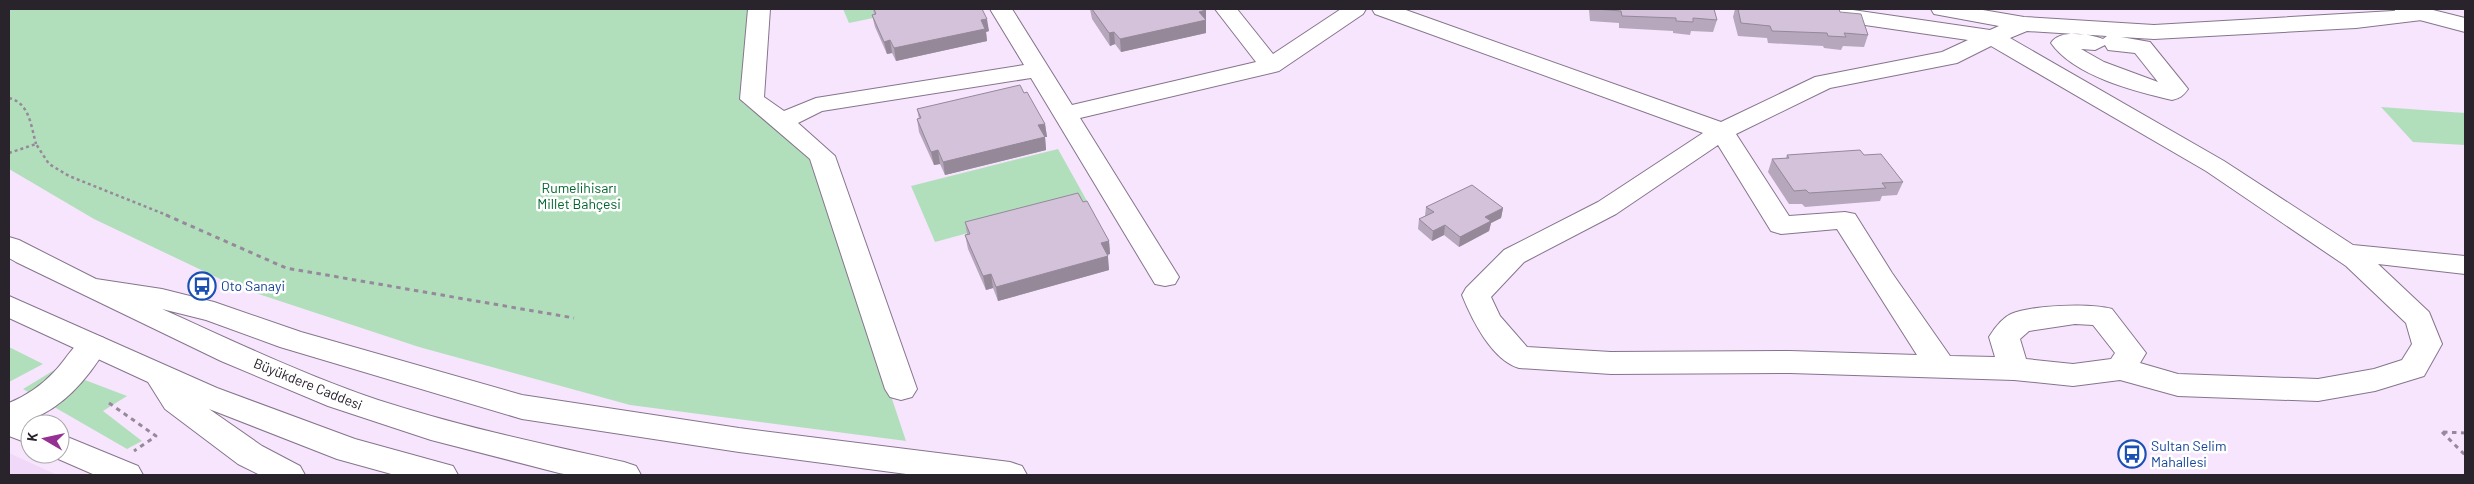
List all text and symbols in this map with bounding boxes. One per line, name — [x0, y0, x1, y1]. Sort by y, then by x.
park label: Rumelihisarı Millet Bahçesi — [537, 179, 621, 212]
bus stop icon: Oto Sanayi — [187, 271, 217, 301]
place label: Oto Sanayi — [221, 277, 285, 294]
street label: Büyükdere Caddesi — [251, 354, 365, 413]
north arrow — [20, 414, 70, 464]
text: K — [23, 431, 41, 443]
place label: Sultan Selim Mahallesi — [2151, 437, 2227, 470]
bus stop icon: Sultan Selim Mahallesi — [2117, 439, 2147, 469]

